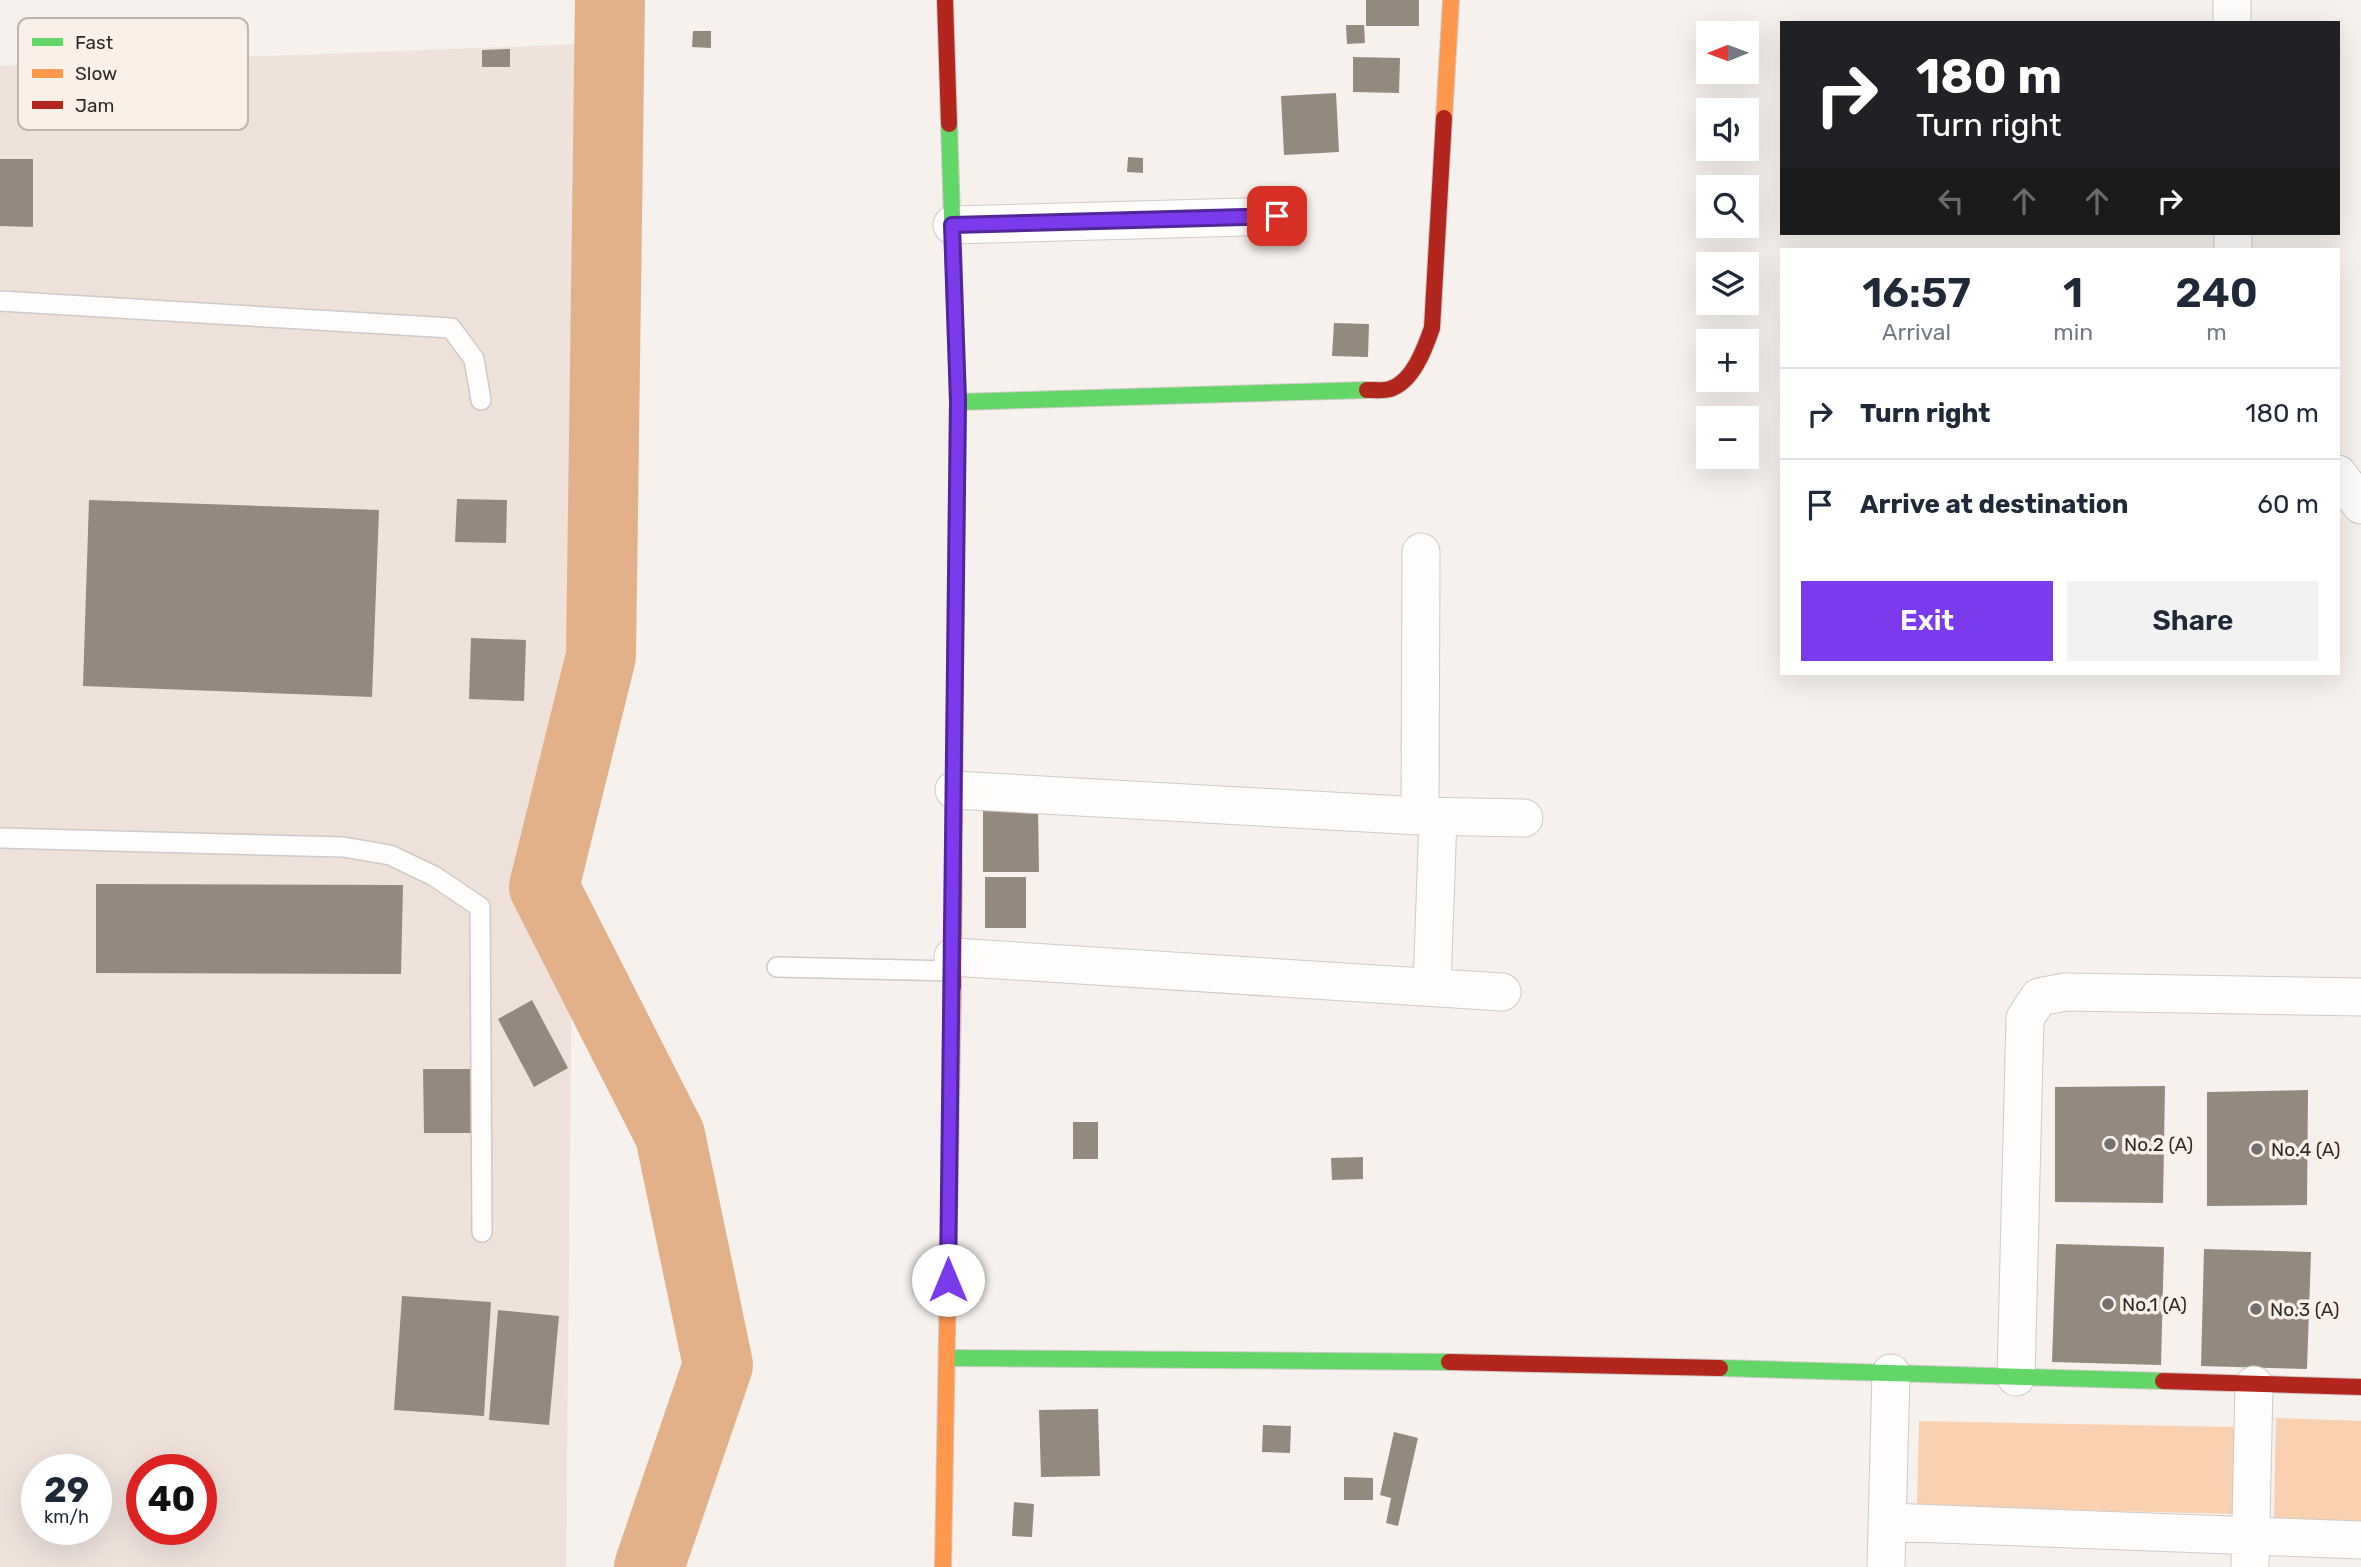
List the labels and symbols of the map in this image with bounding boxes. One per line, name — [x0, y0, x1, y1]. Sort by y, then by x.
legend — [18, 18, 248, 130]
north arrow — [1696, 21, 1759, 84]
text: Fast — [75, 31, 114, 54]
text: Slow — [75, 62, 117, 85]
text: Jam — [75, 94, 114, 117]
pin — [1247, 186, 1307, 246]
place label: No.2 (A) — [2124, 1133, 2193, 1156]
marker: No.2 (A) — [2102, 1136, 2118, 1152]
place label: No.4 (A) — [2271, 1138, 2340, 1161]
marker: No.4 (A) — [2249, 1141, 2265, 1157]
position arrow — [911, 1243, 985, 1317]
place label: No.1 (A) — [2122, 1293, 2187, 1316]
marker: No.1 (A) — [2100, 1296, 2116, 1312]
place label: No.3 (A) — [2270, 1298, 2339, 1321]
marker: No.3 (A) — [2248, 1301, 2264, 1317]
speed limit sign: 40 — [126, 1454, 217, 1545]

